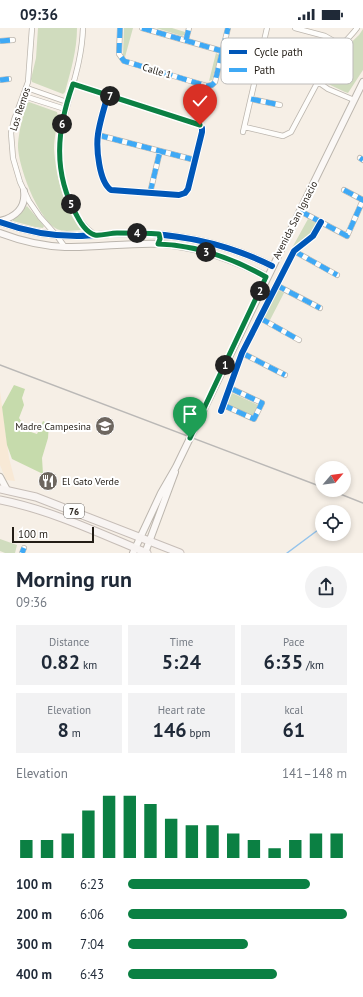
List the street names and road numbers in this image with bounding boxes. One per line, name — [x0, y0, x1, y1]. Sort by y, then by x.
street label: Calle 1 — [141, 60, 173, 82]
street label: Los Remos — [7, 86, 33, 132]
street label: Avenida San Ignacio — [270, 179, 320, 261]
road number: 76 — [64, 504, 84, 518]

